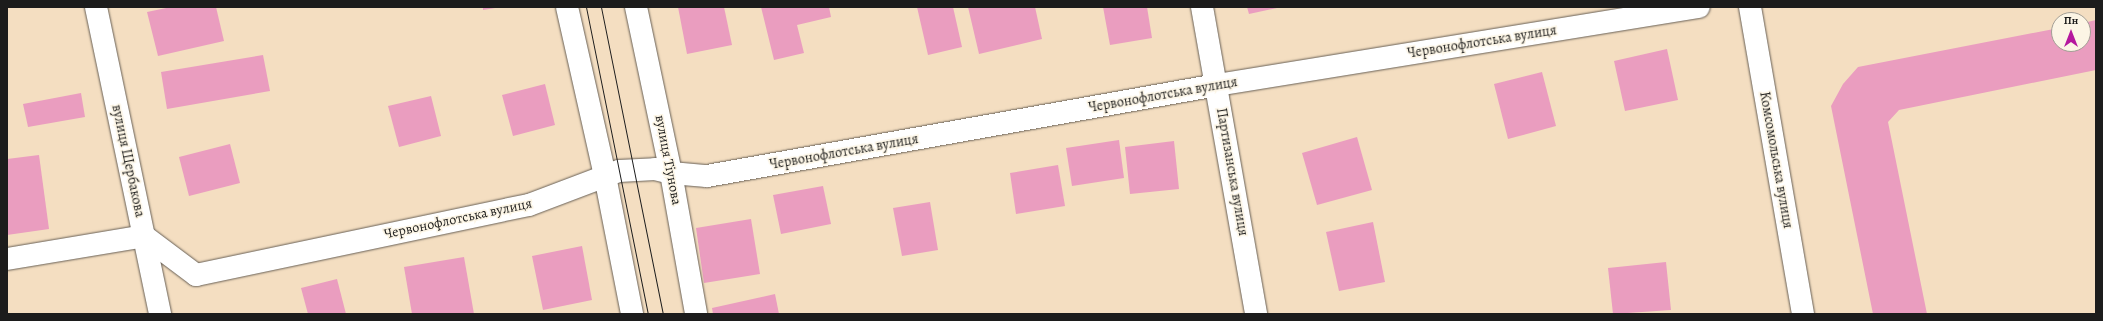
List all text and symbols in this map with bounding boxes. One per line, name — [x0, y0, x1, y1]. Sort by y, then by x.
north arrow — [2051, 12, 2091, 52]
text: Пн — [2064, 13, 2078, 28]
street label: Червонофлотська вулиця — [1406, 22, 1558, 62]
street label: Червонофлотська вулиця — [1087, 74, 1239, 116]
street label: Комсомольська вулиця — [1756, 90, 1796, 230]
street label: вулиця Щербакова — [108, 103, 148, 219]
street label: Партизанська вулиця — [1212, 107, 1252, 237]
street label: вулиця Тіунова — [651, 114, 685, 206]
street label: Червонофлотська вулиця — [768, 131, 920, 173]
street label: Червонофлотська вулиця — [383, 195, 533, 243]

